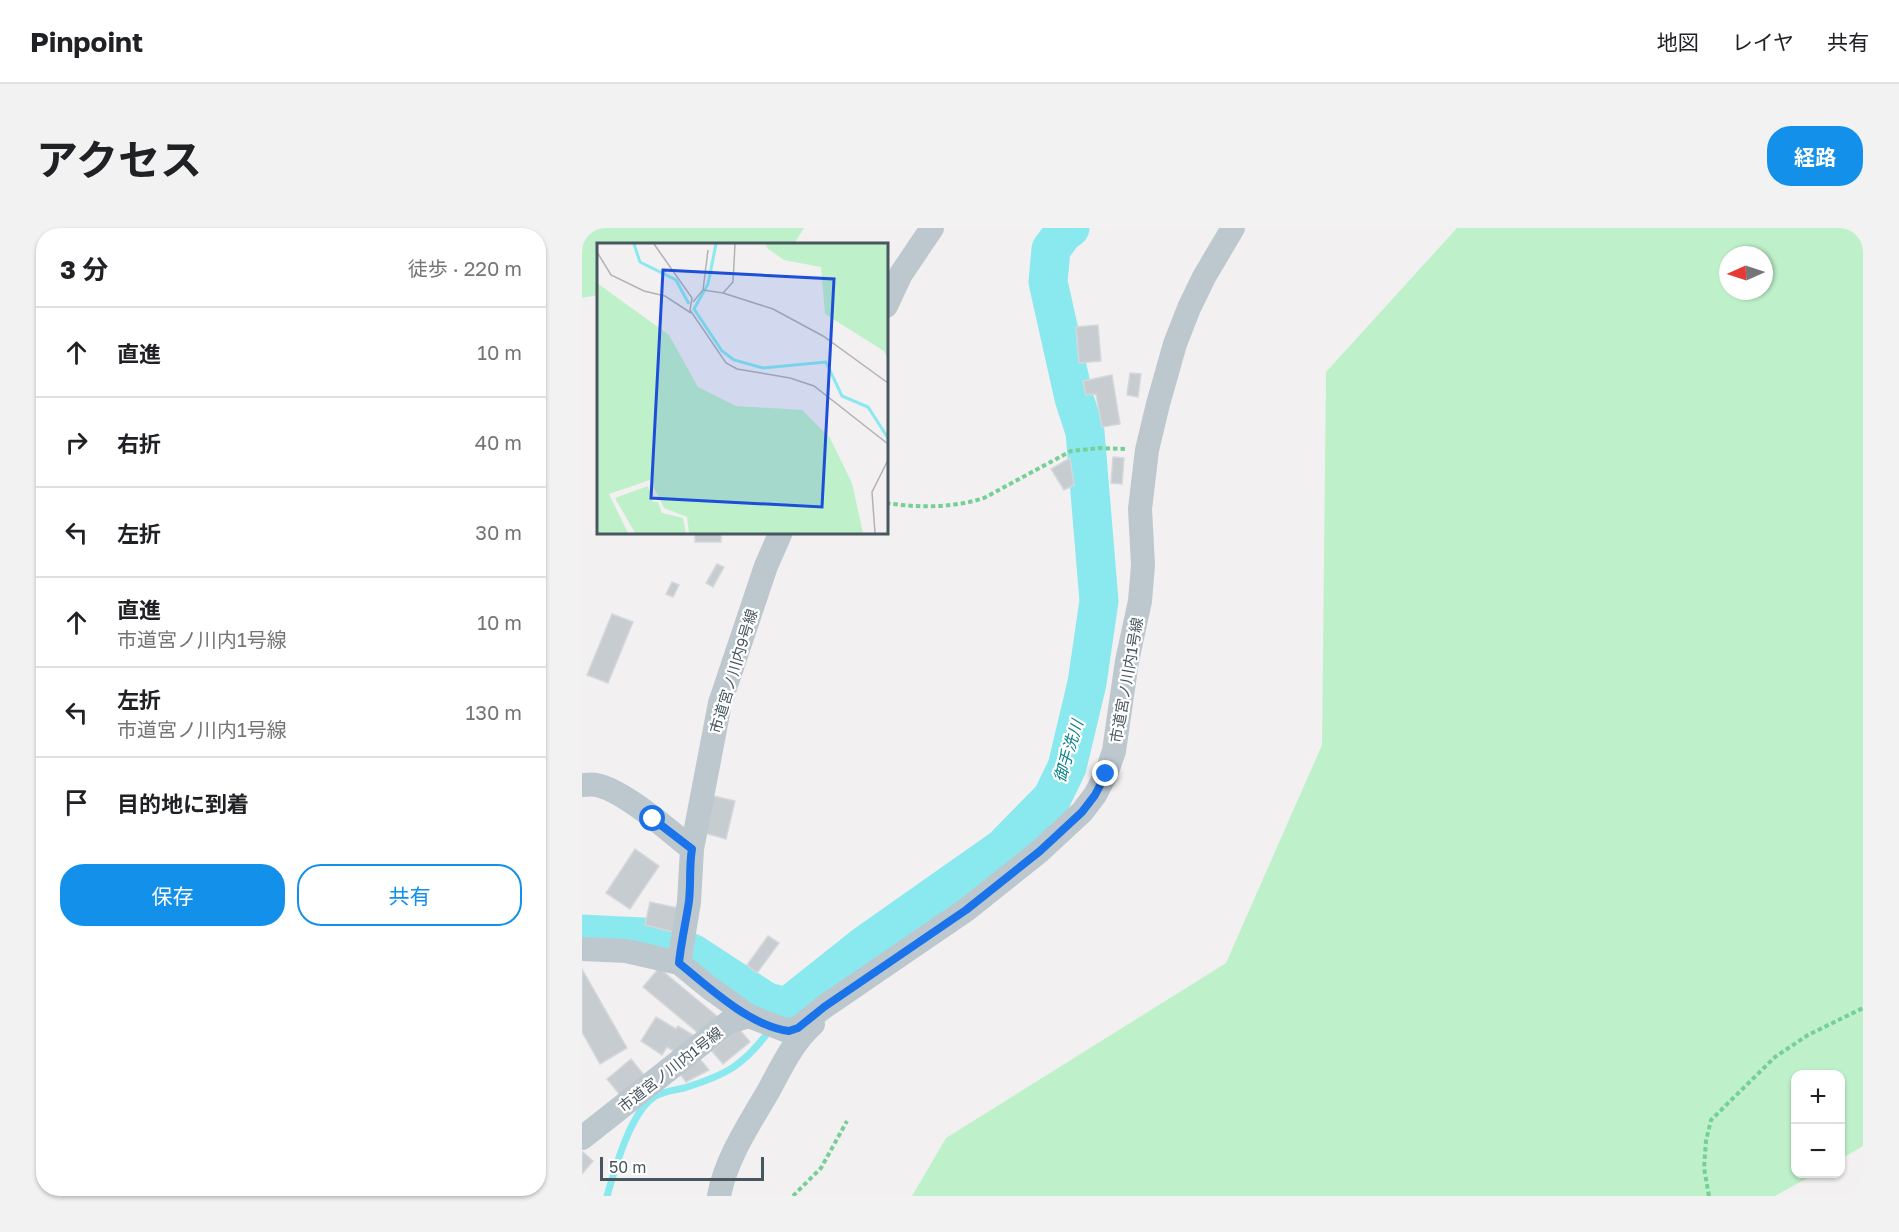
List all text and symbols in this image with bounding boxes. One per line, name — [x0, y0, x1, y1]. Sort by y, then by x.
text: Pinpoint — [30, 25, 143, 58]
text: 地図 — [1657, 29, 1699, 55]
text: レイヤ — [1732, 29, 1794, 55]
text: 共有 — [1827, 29, 1869, 55]
button: 経路 — [1767, 126, 1863, 186]
text: アクセス — [36, 134, 202, 184]
inset map — [597, 243, 888, 534]
north arrow — [1719, 246, 1773, 300]
text: 3 分 — [60, 254, 108, 285]
text: 徒歩 · 220 m — [408, 256, 522, 280]
icon: ahead — [60, 336, 93, 369]
text: 直進 — [117, 340, 161, 367]
text: 10 m — [477, 340, 522, 364]
icon: right — [60, 426, 93, 459]
text: 右折 — [117, 430, 161, 457]
text: 40 m — [475, 430, 522, 454]
icon: left — [60, 516, 93, 549]
text: 左折 — [117, 520, 161, 547]
text: 30 m — [475, 520, 522, 544]
text: 直進 — [117, 596, 161, 623]
icon: ahead — [60, 606, 93, 639]
street label: 市道宮ノ川内9号線 — [706, 607, 760, 735]
text: 10 m — [477, 610, 522, 634]
street label: 市道宮ノ川内1号線 — [1106, 616, 1146, 744]
text: 市道宮ノ川内1号線 — [117, 627, 287, 651]
text: 左折 — [117, 686, 161, 713]
icon: left — [60, 696, 93, 729]
text: 130 m — [466, 700, 522, 724]
water label: 御手洗川 — [1049, 716, 1088, 785]
text: 市道宮ノ川内1号線 — [117, 717, 287, 741]
route end — [1092, 760, 1118, 786]
icon: arrive — [60, 786, 93, 819]
text: 目的地に到着 — [117, 790, 249, 817]
route start — [639, 805, 665, 831]
button: 保存 — [60, 864, 285, 926]
button: 共有 — [297, 864, 522, 926]
street label: 市道宮ノ川内1号線 — [614, 1023, 726, 1115]
map controls — [1791, 1070, 1845, 1178]
button: + — [1791, 1070, 1845, 1124]
button: − — [1791, 1124, 1845, 1178]
scale bar — [600, 1154, 764, 1182]
text: 50 m — [609, 1157, 646, 1177]

